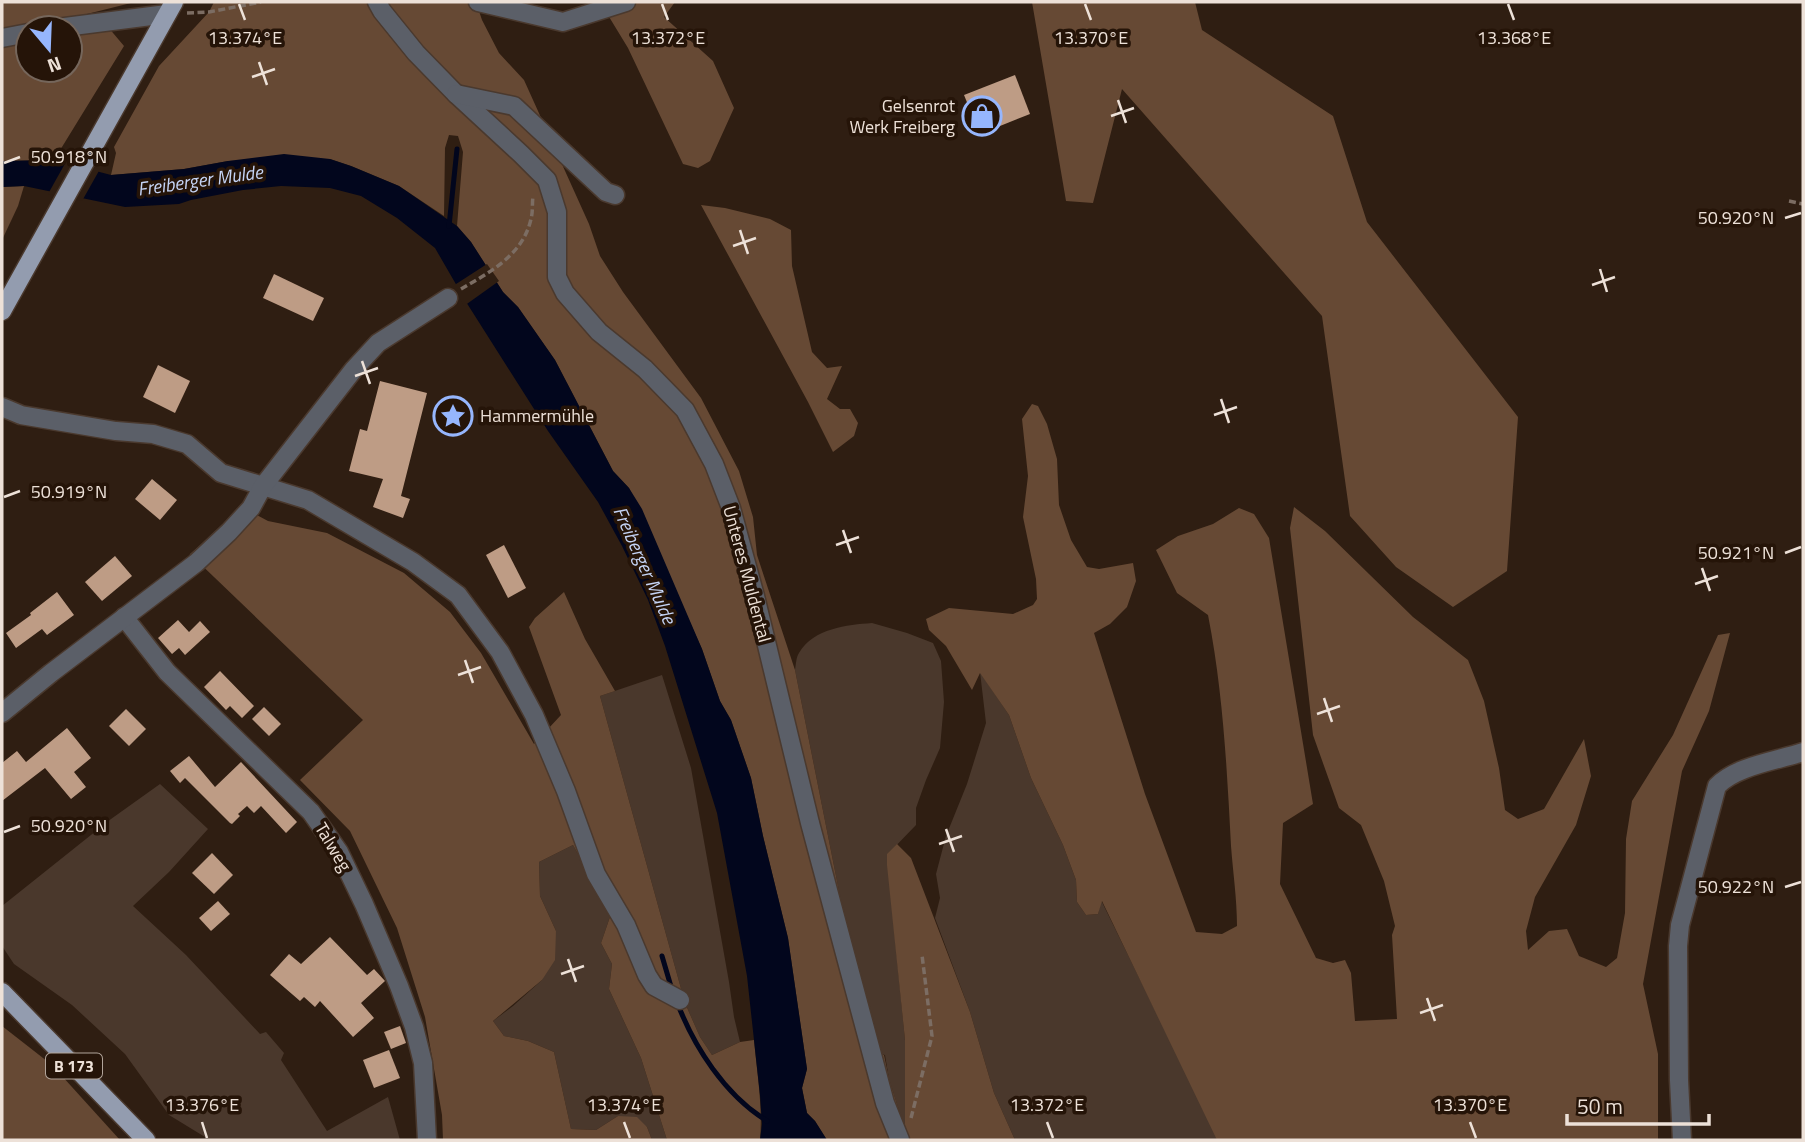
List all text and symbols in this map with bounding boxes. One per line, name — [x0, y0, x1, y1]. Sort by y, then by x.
north arrow — [14, 14, 84, 84]
text: 13.374°E — [208, 24, 282, 51]
text: 13.372°E — [631, 24, 705, 51]
text: 13.370°E — [1054, 24, 1128, 51]
text: 13.368°E — [1477, 24, 1551, 51]
text: N — [44, 50, 66, 81]
place label: Gelsenrot Werk Freiberg — [849, 92, 956, 140]
shop icon: Gelsenrot Werk Freiberg — [961, 95, 1003, 137]
text: 50.918°N — [31, 143, 107, 170]
water label: Freiberger Mulde — [136, 156, 266, 203]
text: 50.920°N — [1698, 204, 1774, 231]
place icon: Hammermühle — [432, 395, 474, 437]
place label: Hammermühle — [480, 402, 594, 429]
text: 50.919°N — [31, 478, 107, 505]
water label: Freiberger Mulde — [607, 501, 685, 629]
street label: Unteres Muldental — [716, 502, 779, 645]
text: 50.921°N — [1698, 539, 1774, 566]
text: 50.920°N — [31, 812, 107, 839]
street label: Talweg — [308, 817, 359, 876]
text: 50.922°N — [1698, 873, 1774, 900]
road number: B 173 — [46, 1054, 102, 1078]
scale bar — [1567, 1082, 1709, 1126]
text: 50 m — [1577, 1090, 1623, 1122]
text: 13.376°E — [165, 1091, 239, 1118]
text: 13.374°E — [587, 1091, 661, 1118]
text: 13.372°E — [1010, 1091, 1084, 1118]
text: 13.370°E — [1433, 1091, 1507, 1118]

